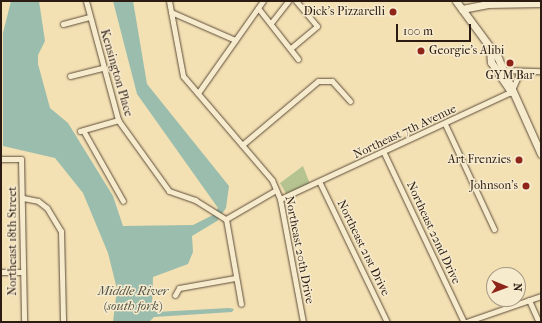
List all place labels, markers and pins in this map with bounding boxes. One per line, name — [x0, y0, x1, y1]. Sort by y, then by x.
place label: Dick's Pizzarelli — [303, 5, 385, 19]
marker: Dick's Pizzarelli — [388, 7, 398, 17]
place label: Georgie’s Alibi — [429, 44, 504, 58]
marker: Georgie’s Alibi — [416, 46, 426, 56]
marker: GYM Bar — [505, 58, 515, 68]
place label: GYM Bar — [486, 69, 534, 83]
place label: Art Frenzies — [448, 153, 511, 167]
marker: Art Frenzies — [514, 155, 524, 165]
place label: Johnson's — [470, 179, 518, 193]
marker: Johnson's — [521, 181, 531, 191]

